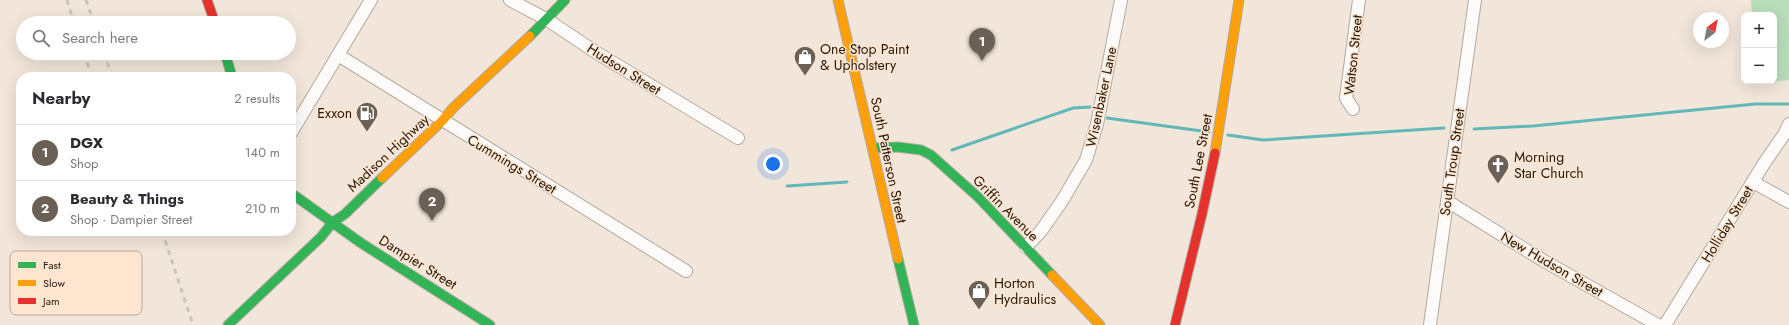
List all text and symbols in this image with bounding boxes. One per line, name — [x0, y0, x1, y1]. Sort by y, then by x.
north arrow — [1693, 12, 1729, 48]
map controls — [1741, 12, 1777, 84]
button: + — [1741, 12, 1777, 48]
street label: Watson Street — [1339, 13, 1367, 96]
search box — [16, 16, 296, 60]
icon: search — [30, 27, 52, 49]
text: Search here — [62, 27, 138, 49]
pin: 1 — [969, 28, 995, 61]
street label: Hudson Street — [583, 38, 665, 100]
place label: One Stop Paint & Upholstery — [820, 39, 910, 75]
shop icon: One Stop Paint & Upholstery — [792, 44, 818, 77]
street label: Wisenbaker Lane — [1081, 45, 1121, 149]
button: − — [1741, 48, 1777, 84]
text: Nearby — [32, 86, 90, 110]
text: 2 results — [234, 89, 280, 108]
street label: South Patterson Street — [866, 95, 912, 226]
fuel station icon: Exxon — [354, 100, 380, 133]
place label: Exxon — [317, 103, 352, 123]
street label: South Troup Street — [1435, 106, 1470, 217]
street label: Madison Highway — [342, 109, 434, 196]
street label: South Lee Street — [1179, 111, 1217, 210]
street label: Cummings Street — [464, 129, 561, 199]
text: DGX — [70, 132, 103, 154]
text: 1 — [42, 143, 48, 162]
text: 140 m — [245, 143, 280, 162]
place label: Morning Star Church — [1514, 147, 1584, 183]
church icon: Morning Star Church — [1485, 152, 1511, 185]
text: Shop — [70, 154, 98, 173]
your location — [763, 154, 783, 174]
street label: Griffin Avenue — [968, 170, 1044, 246]
street label: Holliday Street — [1696, 181, 1758, 266]
text: Beauty & Things — [70, 188, 184, 210]
pin: 2 — [419, 188, 445, 221]
text: 2 — [41, 199, 49, 218]
text: 210 m — [245, 199, 280, 218]
text: Shop · Dampier Street — [70, 210, 192, 229]
street label: New Hudson Street — [1497, 227, 1607, 302]
street label: Dampier Street — [375, 230, 461, 294]
legend — [10, 251, 142, 315]
text: Fast — [43, 257, 61, 273]
place label: Horton Hydraulics — [994, 273, 1057, 309]
text: Slow — [43, 275, 65, 291]
shop icon: Horton Hydraulics — [966, 278, 992, 311]
text: Jam — [41, 293, 60, 309]

